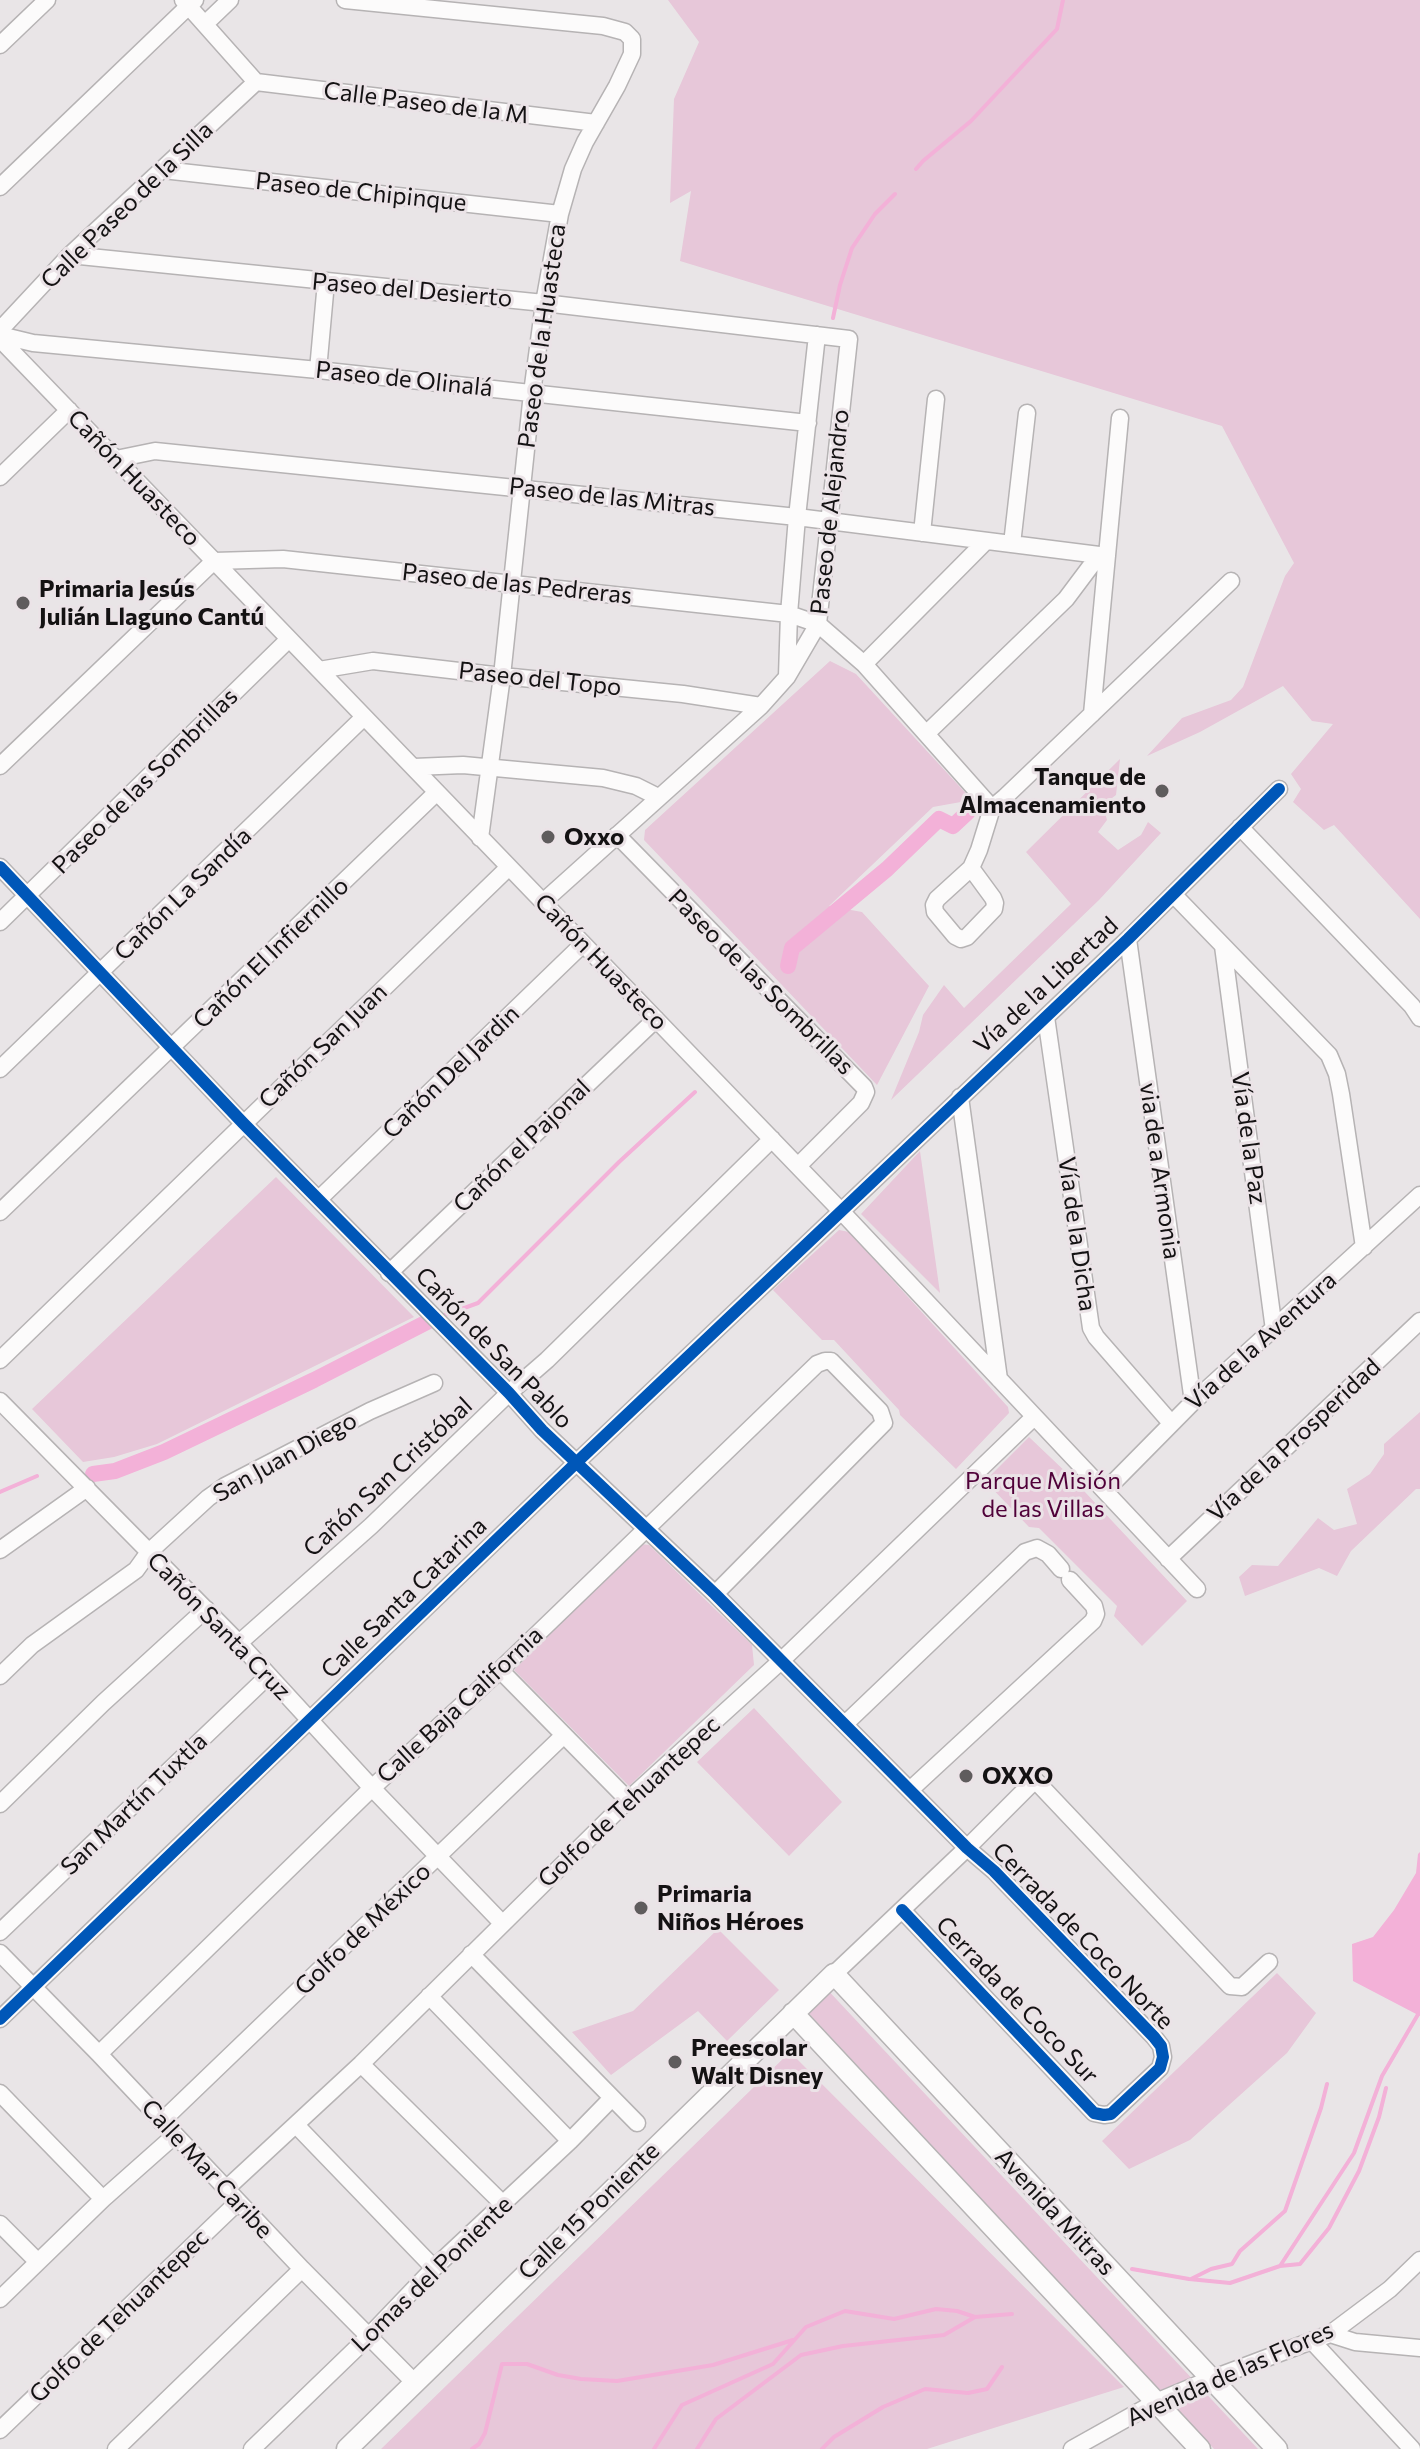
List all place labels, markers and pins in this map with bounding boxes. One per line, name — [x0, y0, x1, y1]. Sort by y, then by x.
place label: Primaria Jesús Julián Llaguno Cantú — [39, 575, 264, 631]
marker: Primaria Jesús Julián Llaguno Cantú — [14, 594, 32, 612]
place label: Tanque de Almacenamiento — [959, 763, 1146, 819]
marker: Tanque de Almacenamiento — [1153, 782, 1171, 800]
place label: Oxxo — [564, 823, 624, 851]
marker: Oxxo — [539, 828, 557, 846]
place label: OXXO — [982, 1762, 1053, 1790]
marker: OXXO — [957, 1767, 975, 1785]
place label: Primaria Niños Héroes — [657, 1880, 804, 1936]
marker: Primaria Niños Héroes — [632, 1899, 650, 1917]
place label: Preescolar Walt Disney — [691, 2034, 823, 2090]
marker: Preescolar Walt Disney — [666, 2053, 684, 2071]

